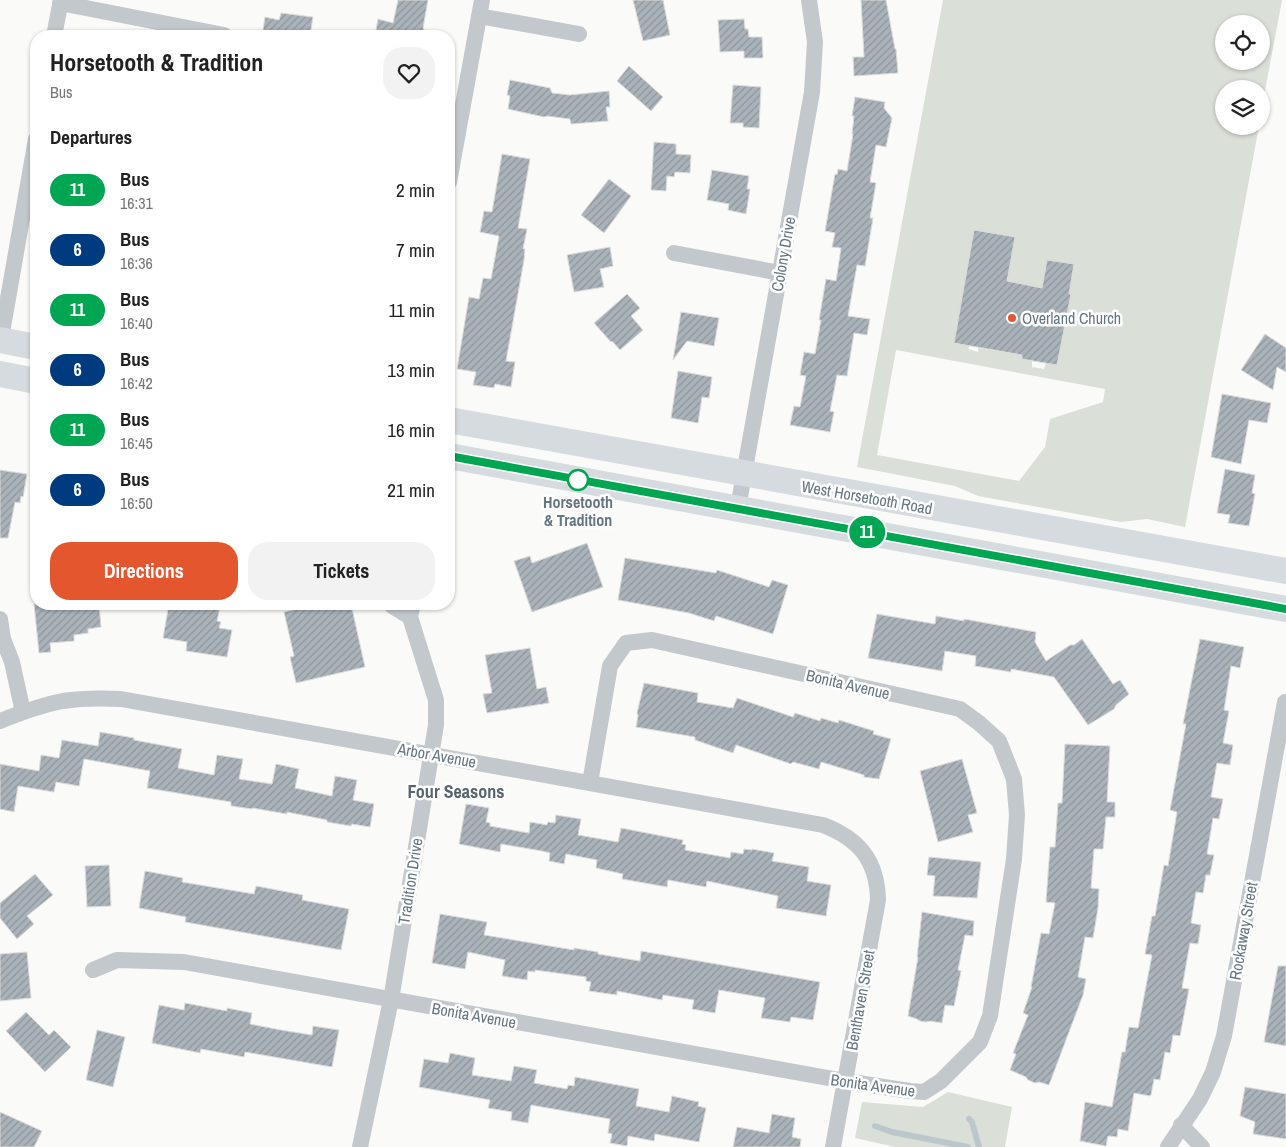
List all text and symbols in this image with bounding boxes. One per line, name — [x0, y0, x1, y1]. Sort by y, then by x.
map controls — [1215, 15, 1270, 135]
button: locate — [1215, 15, 1270, 70]
text: Horsetooth & Tradition — [50, 46, 263, 78]
button: heart — [383, 47, 435, 99]
button: layers — [1215, 80, 1270, 135]
text: Bus — [50, 81, 73, 103]
text: Departures — [50, 124, 132, 150]
text: Bus — [120, 166, 149, 192]
text: 11 — [70, 177, 85, 202]
text: 2 min — [396, 177, 435, 203]
text: 16:31 — [120, 192, 153, 214]
street label: Colony Drive — [766, 215, 800, 293]
text: Bus — [120, 226, 149, 252]
text: 6 — [73, 237, 82, 262]
text: 7 min — [396, 237, 435, 263]
text: 16:36 — [120, 252, 153, 274]
text: Bus — [120, 286, 149, 312]
text: 11 — [70, 297, 85, 322]
text: 11 min — [389, 297, 435, 323]
place label: Overland Church — [1022, 307, 1121, 329]
text: 16:40 — [120, 312, 153, 334]
marker: Overland Church — [1006, 312, 1018, 324]
text: Bus — [120, 346, 149, 372]
text: 6 — [73, 357, 82, 382]
text: 13 min — [387, 357, 435, 383]
text: 16:42 — [120, 372, 153, 394]
text: Bus — [120, 406, 149, 432]
text: 11 — [70, 417, 85, 442]
text: 16 min — [387, 417, 435, 443]
text: 16:45 — [120, 432, 153, 454]
text: Bus — [120, 466, 149, 492]
marker: Horsetooth & Tradition — [567, 469, 589, 491]
street label: West Horsetooth Road — [800, 475, 934, 519]
text: 6 — [73, 477, 82, 502]
text: 21 min — [387, 477, 435, 503]
place label: Horsetooth & Tradition — [543, 491, 613, 531]
text: 16:50 — [120, 492, 153, 514]
line badge: 11 — [844, 516, 890, 548]
text: 11 — [859, 519, 875, 544]
button: Directions — [50, 542, 238, 600]
button: Tickets — [248, 542, 435, 600]
street label: Bonita Avenue — [804, 664, 892, 704]
street label: Arbor Avenue — [395, 737, 478, 773]
district label: Four Seasons — [408, 779, 504, 804]
street label: Tradition Drive — [392, 836, 428, 926]
street label: Rockaway Street — [1224, 880, 1263, 982]
street label: Benthaven Street — [840, 948, 880, 1052]
street label: Bonita Avenue — [430, 997, 518, 1033]
street label: Bonita Avenue — [829, 1068, 917, 1102]

